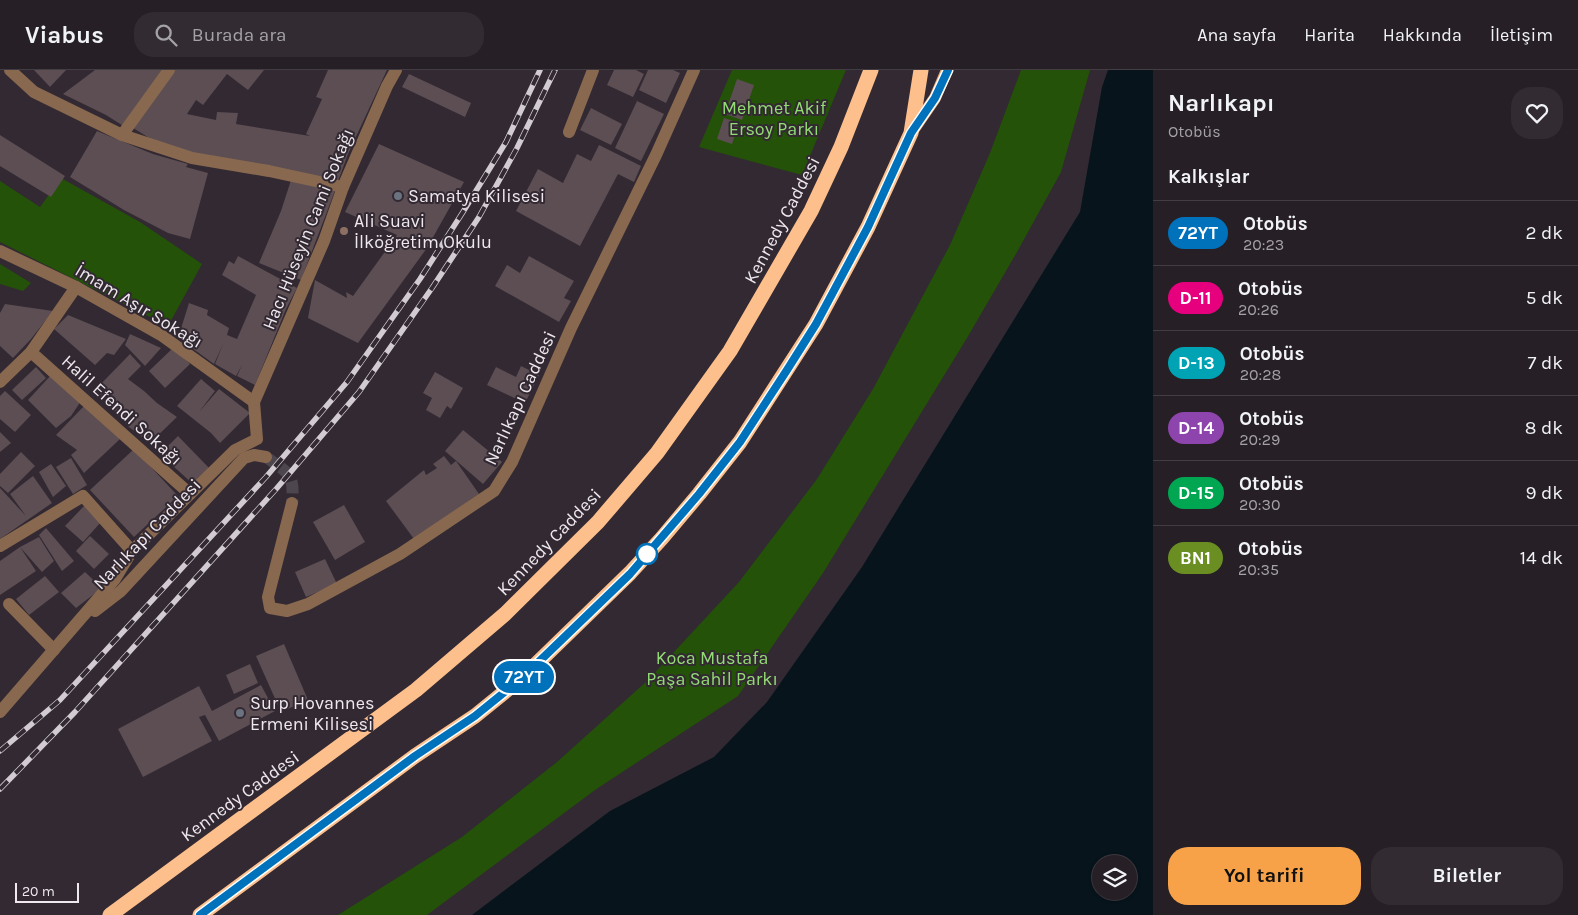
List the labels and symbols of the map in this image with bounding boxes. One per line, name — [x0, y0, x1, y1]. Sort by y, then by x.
park label: Mehmet Akif Ersoy Parkı — [722, 97, 827, 140]
street label: Hacı Hüseyin Cami Sokağı — [258, 125, 358, 333]
street label: Kennedy Caddesi — [739, 153, 825, 287]
place label: Samatya Kilisesi — [408, 185, 545, 207]
marker: Samatya Kilisesi — [392, 190, 404, 202]
place label: Ali Suavi İlköğretim Okulu — [354, 210, 492, 253]
marker: Ali Suavi İlköğretim Okulu — [338, 225, 350, 237]
street label: İmam Aşır Sokağı — [71, 259, 207, 353]
street label: Narlıkapı Caddesi — [479, 327, 561, 469]
street label: Halil Efendi Sokağı — [57, 350, 187, 470]
street label: Narlıkapı Caddesi — [88, 474, 206, 594]
street label: Kennedy Caddesi — [492, 484, 606, 600]
unlabelled marker — [636, 543, 658, 565]
park label: Koca Mustafa Paşa Sahil Parkı — [646, 647, 778, 690]
line badge: 72YT — [489, 661, 559, 693]
place label: Surp Hovannes Ermeni Kilisesi — [250, 692, 374, 735]
marker: Surp Hovannes Ermeni Kilisesi — [234, 707, 246, 719]
street label: Kennedy Caddesi — [177, 746, 303, 846]
scale bar — [15, 880, 79, 903]

